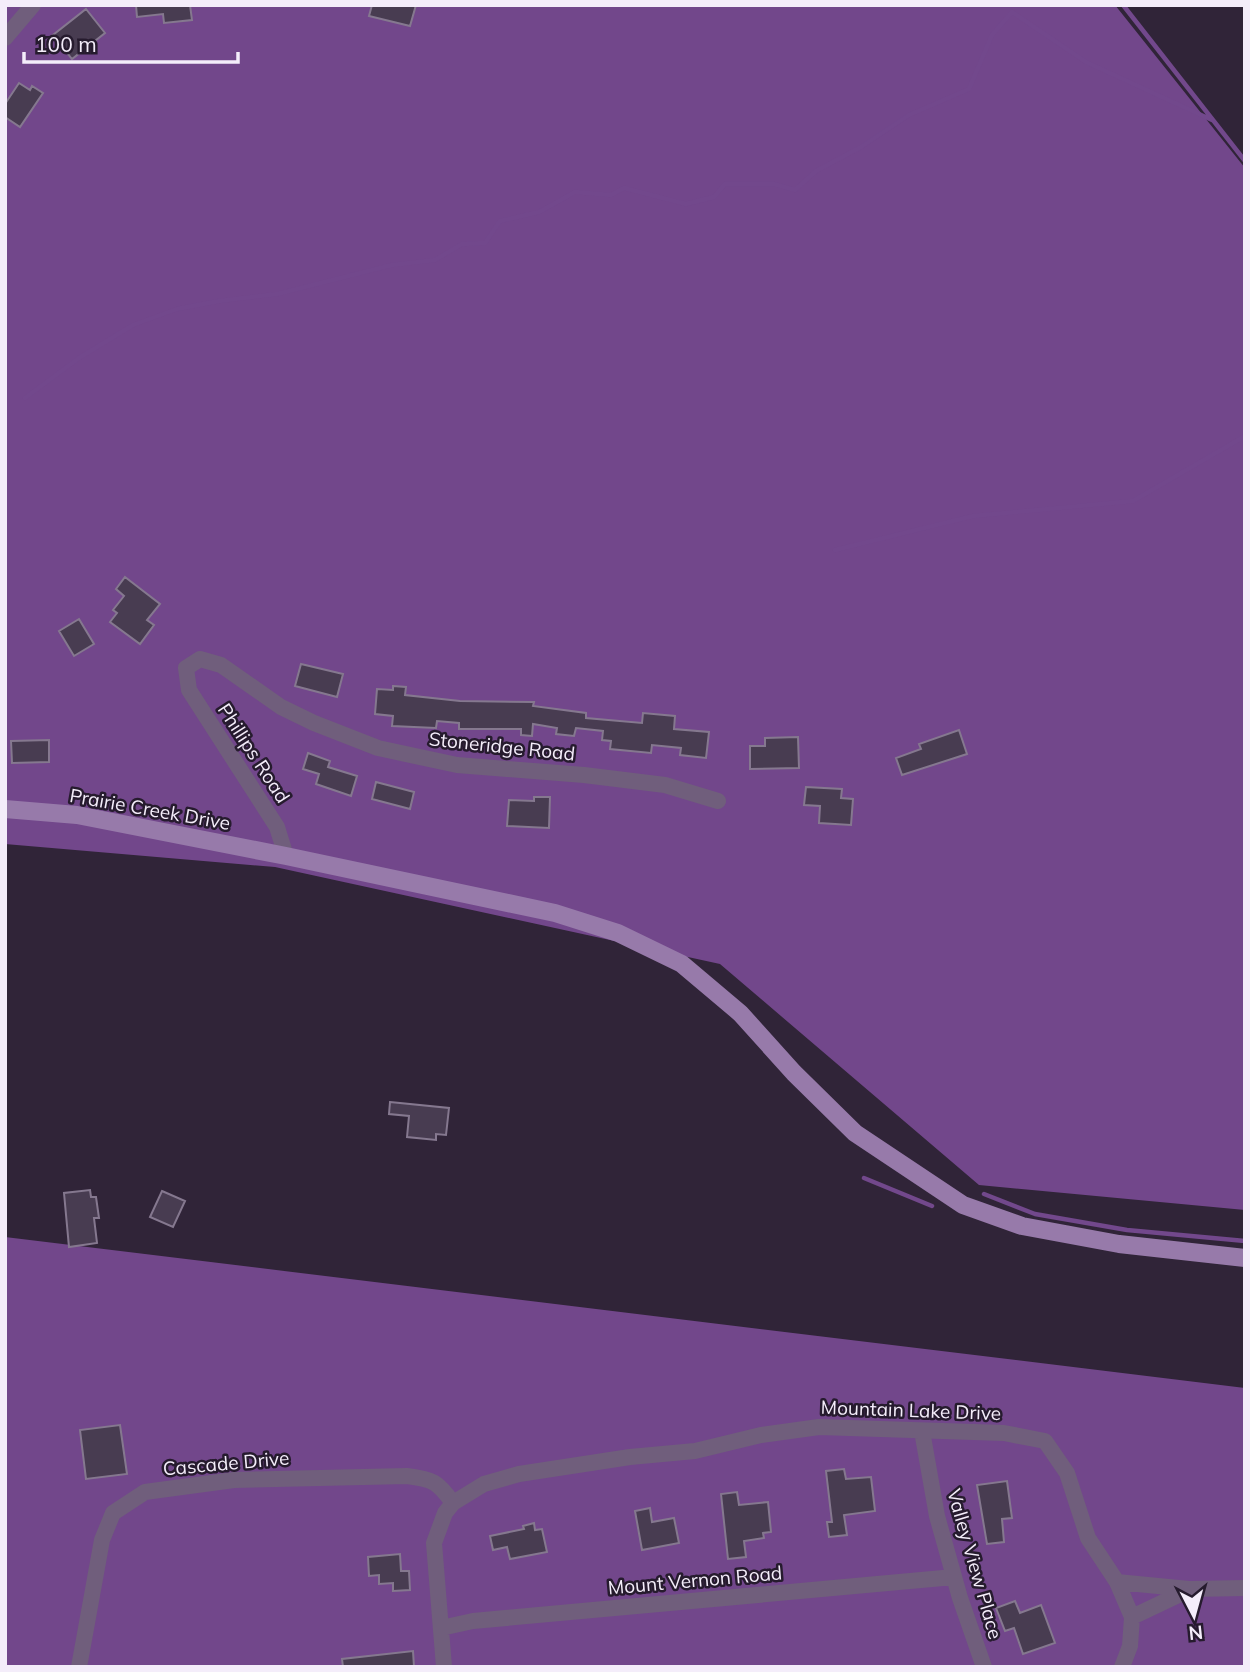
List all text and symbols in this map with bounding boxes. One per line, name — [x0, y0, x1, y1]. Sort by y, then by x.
scale bar — [24, 21, 238, 65]
text: 100 m — [35, 31, 97, 57]
street label: Phillips Road — [213, 699, 295, 807]
street label: Stoneridge Road — [428, 726, 576, 766]
street label: Prairie Creek Drive — [68, 783, 232, 835]
street label: Mountain Lake Drive — [820, 1395, 1002, 1425]
street label: Cascade Drive — [162, 1446, 290, 1480]
street label: Valley View Place — [942, 1486, 1008, 1642]
street label: Mount Vernon Road — [607, 1560, 783, 1600]
north arrow — [1159, 1581, 1229, 1651]
text: N — [1187, 1620, 1204, 1646]

